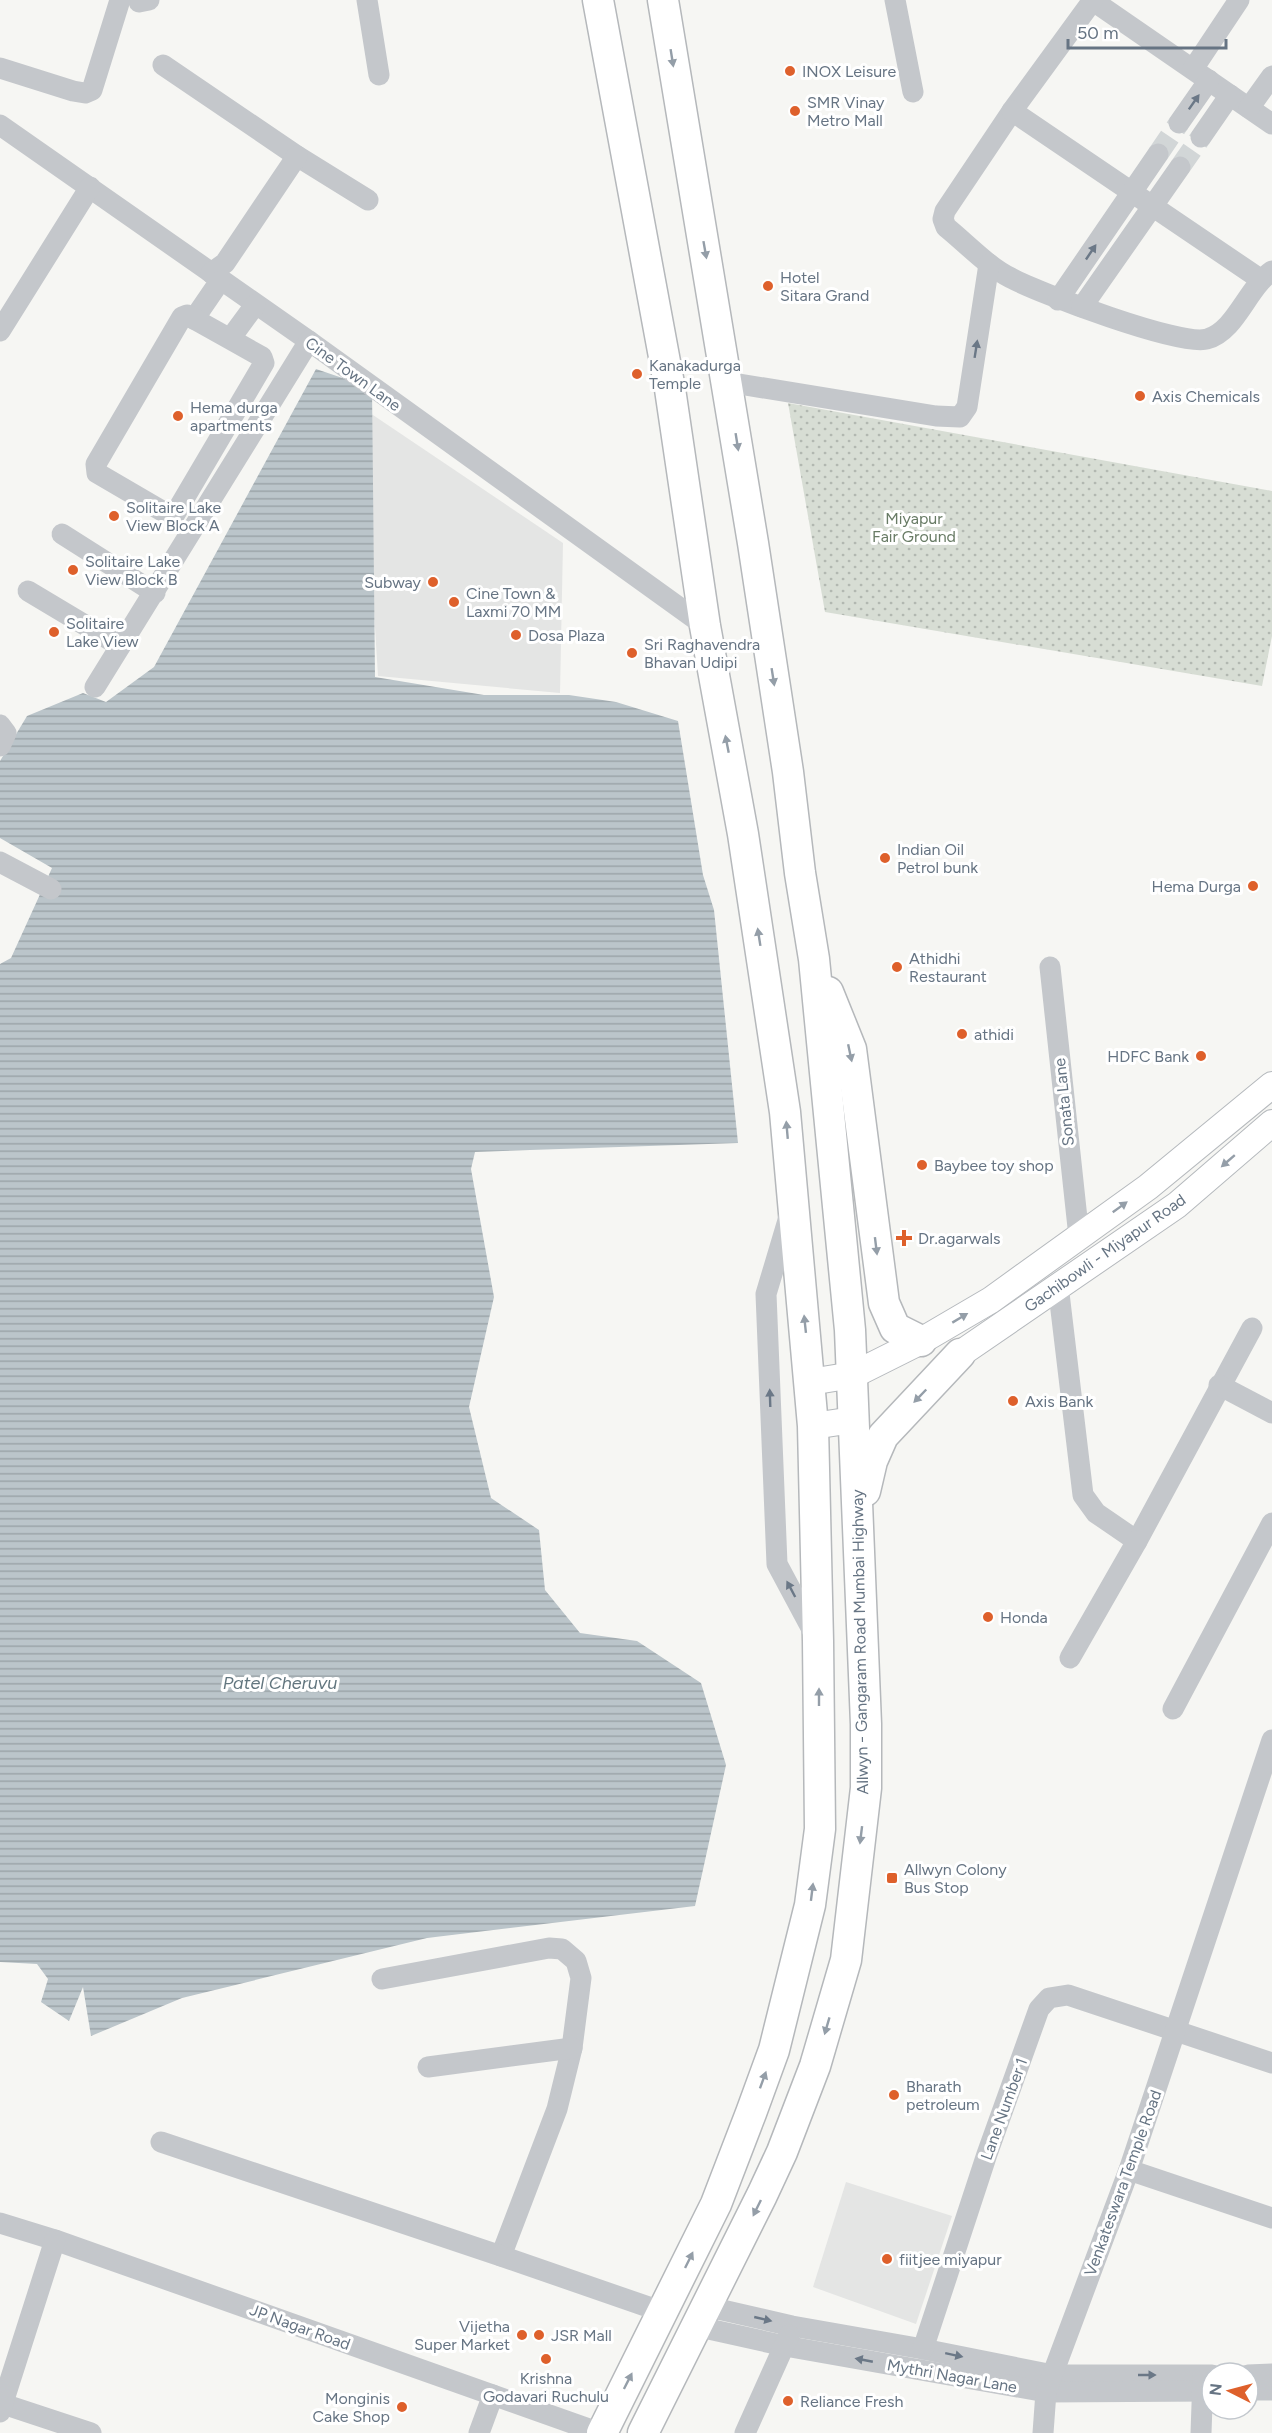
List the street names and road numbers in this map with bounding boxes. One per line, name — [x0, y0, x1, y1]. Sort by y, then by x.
street label: Cine Town Lane — [302, 333, 405, 415]
street label: Sonata Lane — [1050, 1057, 1078, 1147]
street label: Gachibowli - Miyapur Road — [1021, 1190, 1189, 1316]
street label: Allwyn - Gangaram Road Mumbai Highway — [848, 1489, 872, 1795]
street label: Lane Number 1 — [977, 2055, 1031, 2163]
street label: Venkateswara Temple Road — [1080, 2087, 1166, 2279]
street label: JP Nagar Road — [247, 2300, 353, 2354]
street label: Mythri Nagar Lane — [886, 2355, 1019, 2397]

